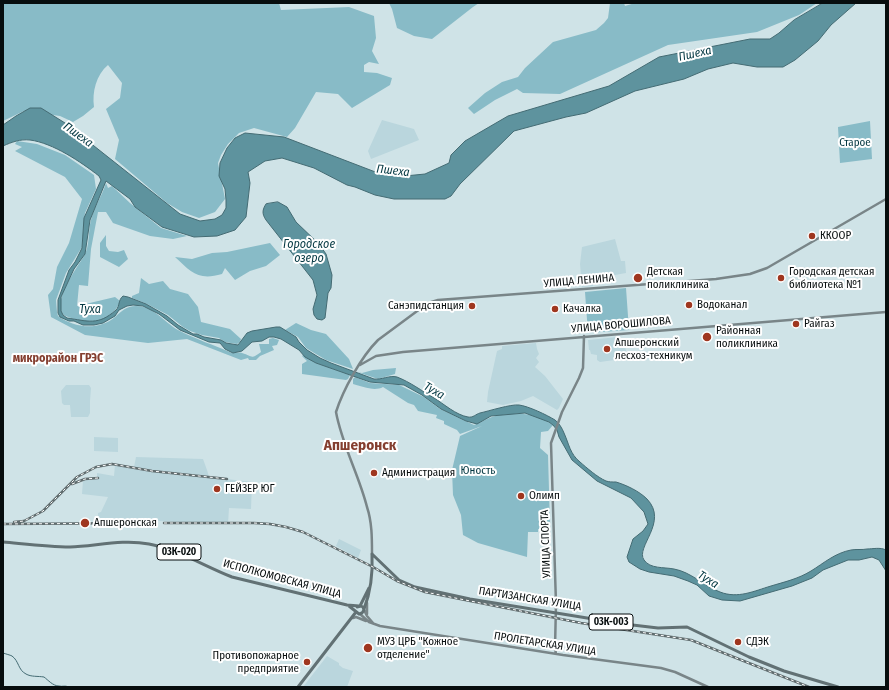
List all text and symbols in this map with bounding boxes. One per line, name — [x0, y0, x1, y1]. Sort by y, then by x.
water label: Пшеха — [677, 43, 713, 65]
water label: Пшеха — [60, 119, 96, 151]
park label: Старое — [839, 136, 871, 150]
water label: Пшеха — [376, 162, 410, 180]
place label: ККООР — [820, 229, 851, 243]
marker: ККООР — [807, 231, 817, 241]
water label: Городское озеро — [283, 238, 335, 266]
place label: Детская поликлиника — [647, 265, 709, 291]
place label: Городская детская библиотека №1 — [789, 265, 874, 291]
street label: УЛИЦА ЛЕНИНА — [543, 271, 615, 291]
marker: Детская поликлиника — [632, 272, 644, 284]
marker: Городская детская библиотека №1 — [776, 273, 786, 283]
place label: Водоканал — [697, 298, 747, 312]
place label: Санэпидстанция — [388, 299, 464, 313]
marker: Водоканал — [684, 300, 694, 310]
marker: Санэпидстанция — [467, 301, 477, 311]
place label: Качалка — [563, 302, 601, 316]
water label: Туха — [79, 303, 101, 317]
marker: Качалка — [550, 304, 560, 314]
street label: УЛИЦА ВОРОШИЛОВА — [571, 314, 671, 336]
place label: Райгаз — [804, 317, 835, 331]
marker: Райгаз — [791, 319, 801, 329]
place label: Районная поликлиника — [716, 324, 778, 350]
marker: Районная поликлиника — [701, 331, 713, 343]
place label: Апшеронский лесхоз-техникум — [615, 336, 692, 362]
marker: Апшеронский лесхоз-техникум — [602, 344, 612, 354]
district label: микрорайон ГРЭС — [13, 352, 103, 366]
water label: Туха — [421, 379, 447, 403]
district label: Апшеронск — [324, 437, 396, 455]
park label: Юность — [461, 464, 495, 478]
place label: Администрация — [382, 466, 455, 480]
marker: Администрация — [369, 468, 379, 478]
place label: ГЕЙЗЕР ЮГ — [225, 482, 275, 496]
marker: ГЕЙЗЕР ЮГ — [212, 484, 222, 494]
place label: Олимп — [529, 489, 560, 503]
marker: Олимп — [516, 491, 526, 501]
street label: УЛИЦА СПОРТА — [538, 510, 554, 578]
place label: Апшеронская — [94, 516, 157, 530]
marker: Апшеронская — [79, 517, 91, 529]
road number: 03К-020 — [157, 544, 201, 560]
street label: ИСПОЛКОМОВСКАЯ УЛИЦА — [221, 557, 343, 601]
water label: Туха — [695, 568, 721, 592]
street label: ПАРТИЗАНСКАЯ УЛИЦА — [478, 584, 582, 614]
road number: 03К-003 — [589, 614, 633, 630]
street label: ПРОЛЕТАРСКАЯ УЛИЦА — [493, 629, 597, 659]
place label: МУЗ ЦРБ "Кожное отделение" — [377, 635, 458, 661]
place label: СДЭК — [746, 635, 769, 649]
marker: СДЭК — [733, 637, 743, 647]
marker: МУЗ ЦРБ "Кожное отделение" — [362, 642, 374, 654]
place label: Противопожарное предприятие — [213, 649, 299, 675]
marker: Противопожарное предприятие — [302, 657, 312, 667]

